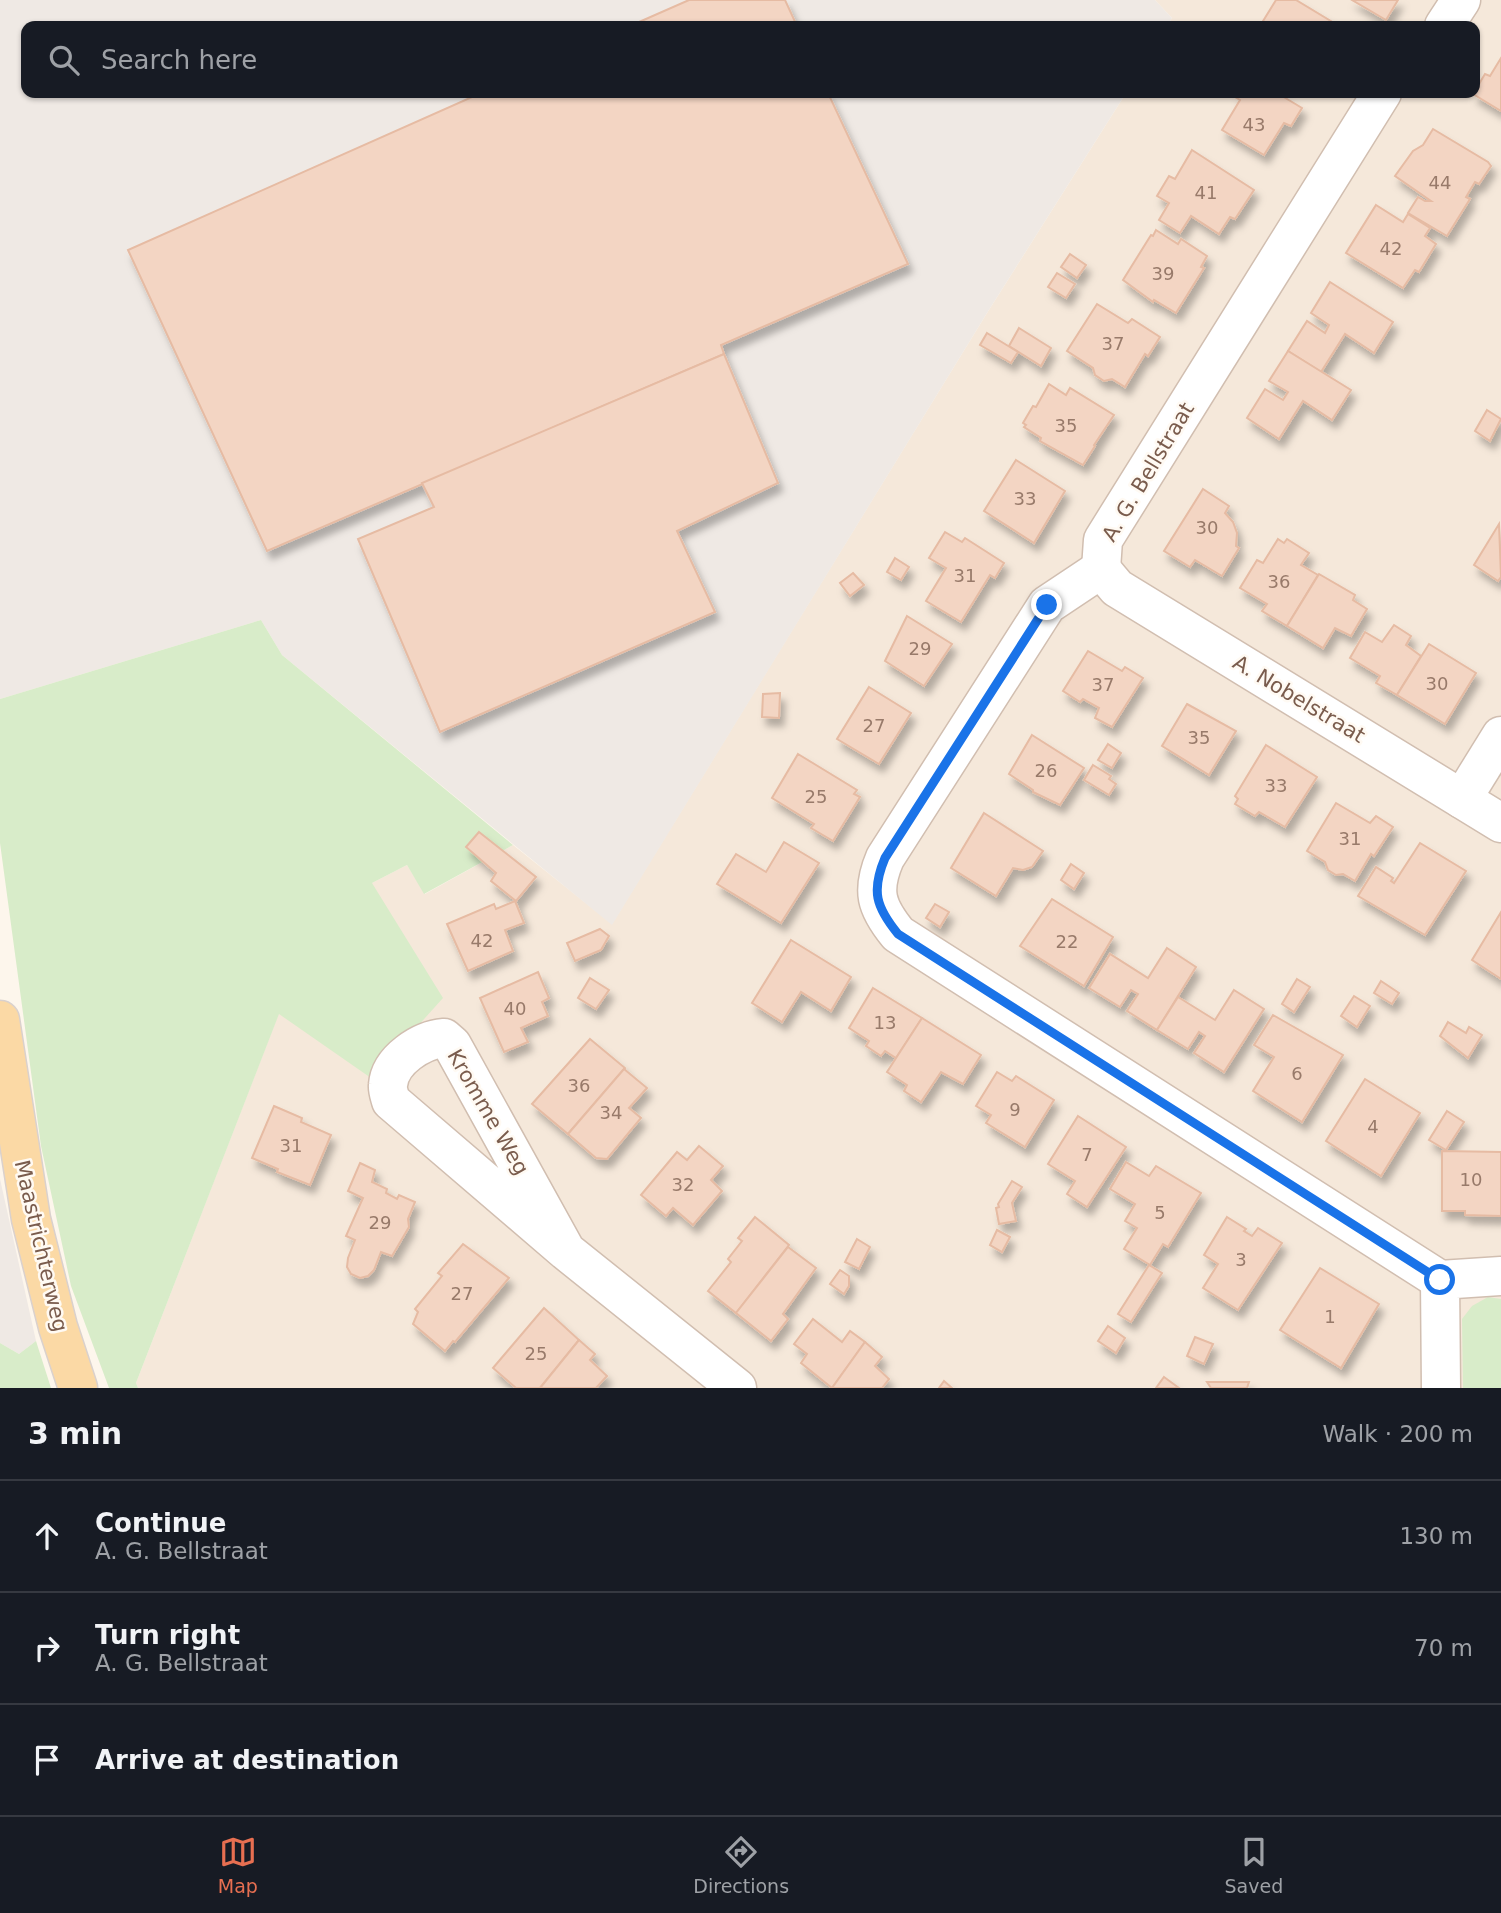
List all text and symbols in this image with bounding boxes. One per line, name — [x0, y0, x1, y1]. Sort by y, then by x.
search box — [21, 21, 1480, 98]
icon: search — [45, 41, 83, 79]
text: Search here — [101, 45, 257, 75]
house number: 43 — [1243, 114, 1265, 135]
house number: 44 — [1429, 172, 1451, 193]
house number: 41 — [1195, 182, 1217, 203]
house number: 42 — [1380, 238, 1402, 259]
house number: 39 — [1152, 263, 1174, 284]
house number: 37 — [1102, 333, 1124, 354]
street label: A. G. Bellstraat — [1097, 398, 1199, 546]
house number: 35 — [1055, 415, 1077, 436]
house number: 33 — [1014, 488, 1036, 509]
house number: 30 — [1196, 517, 1218, 538]
house number: 31 — [954, 565, 976, 586]
house number: 36 — [1268, 571, 1290, 592]
route end — [1031, 589, 1062, 620]
house number: 29 — [909, 638, 931, 659]
street label: A. Nobelstraat — [1229, 650, 1369, 748]
house number: 30 — [1426, 673, 1448, 694]
house number: 37 — [1092, 674, 1114, 695]
house number: 27 — [863, 715, 885, 736]
house number: 35 — [1188, 727, 1210, 748]
house number: 26 — [1035, 760, 1057, 781]
house number: 33 — [1265, 775, 1287, 796]
house number: 25 — [805, 786, 827, 807]
house number: 31 — [1339, 828, 1361, 849]
house number: 42 — [471, 930, 493, 951]
house number: 22 — [1056, 931, 1078, 952]
house number: 40 — [504, 998, 526, 1019]
house number: 13 — [874, 1012, 896, 1033]
street label: Kromme Weg — [442, 1045, 534, 1179]
house number: 6 — [1291, 1063, 1303, 1084]
house number: 36 — [568, 1075, 590, 1096]
house number: 9 — [1009, 1099, 1021, 1120]
house number: 34 — [600, 1102, 622, 1123]
house number: 4 — [1367, 1116, 1379, 1137]
house number: 31 — [280, 1135, 302, 1156]
house number: 7 — [1081, 1144, 1093, 1165]
street label: Maastrichterweg — [10, 1158, 72, 1334]
house number: 10 — [1460, 1169, 1482, 1190]
house number: 32 — [672, 1174, 694, 1195]
house number: 5 — [1154, 1202, 1166, 1223]
house number: 29 — [369, 1212, 391, 1233]
house number: 3 — [1235, 1249, 1247, 1270]
route start — [1424, 1264, 1455, 1295]
house number: 27 — [451, 1283, 473, 1304]
house number: 1 — [1324, 1306, 1336, 1327]
house number: 25 — [525, 1343, 547, 1364]
text: 3 min — [28, 1416, 122, 1451]
text: Walk · 200 m — [1322, 1421, 1473, 1447]
text: Continue — [95, 1508, 226, 1538]
icon: ahead — [28, 1517, 66, 1555]
text: 130 m — [1399, 1523, 1473, 1549]
text: A. G. Bellstraat — [95, 1538, 268, 1564]
text: Turn right — [95, 1620, 240, 1650]
icon: right — [28, 1629, 66, 1667]
text: 70 m — [1414, 1635, 1473, 1661]
text: A. G. Bellstraat — [95, 1650, 268, 1676]
icon: arrive — [28, 1741, 66, 1779]
text: Arrive at destination — [95, 1745, 399, 1775]
tab: Map — [218, 1833, 258, 1897]
tab: Directions — [693, 1833, 789, 1897]
tab: Saved — [1225, 1833, 1283, 1897]

